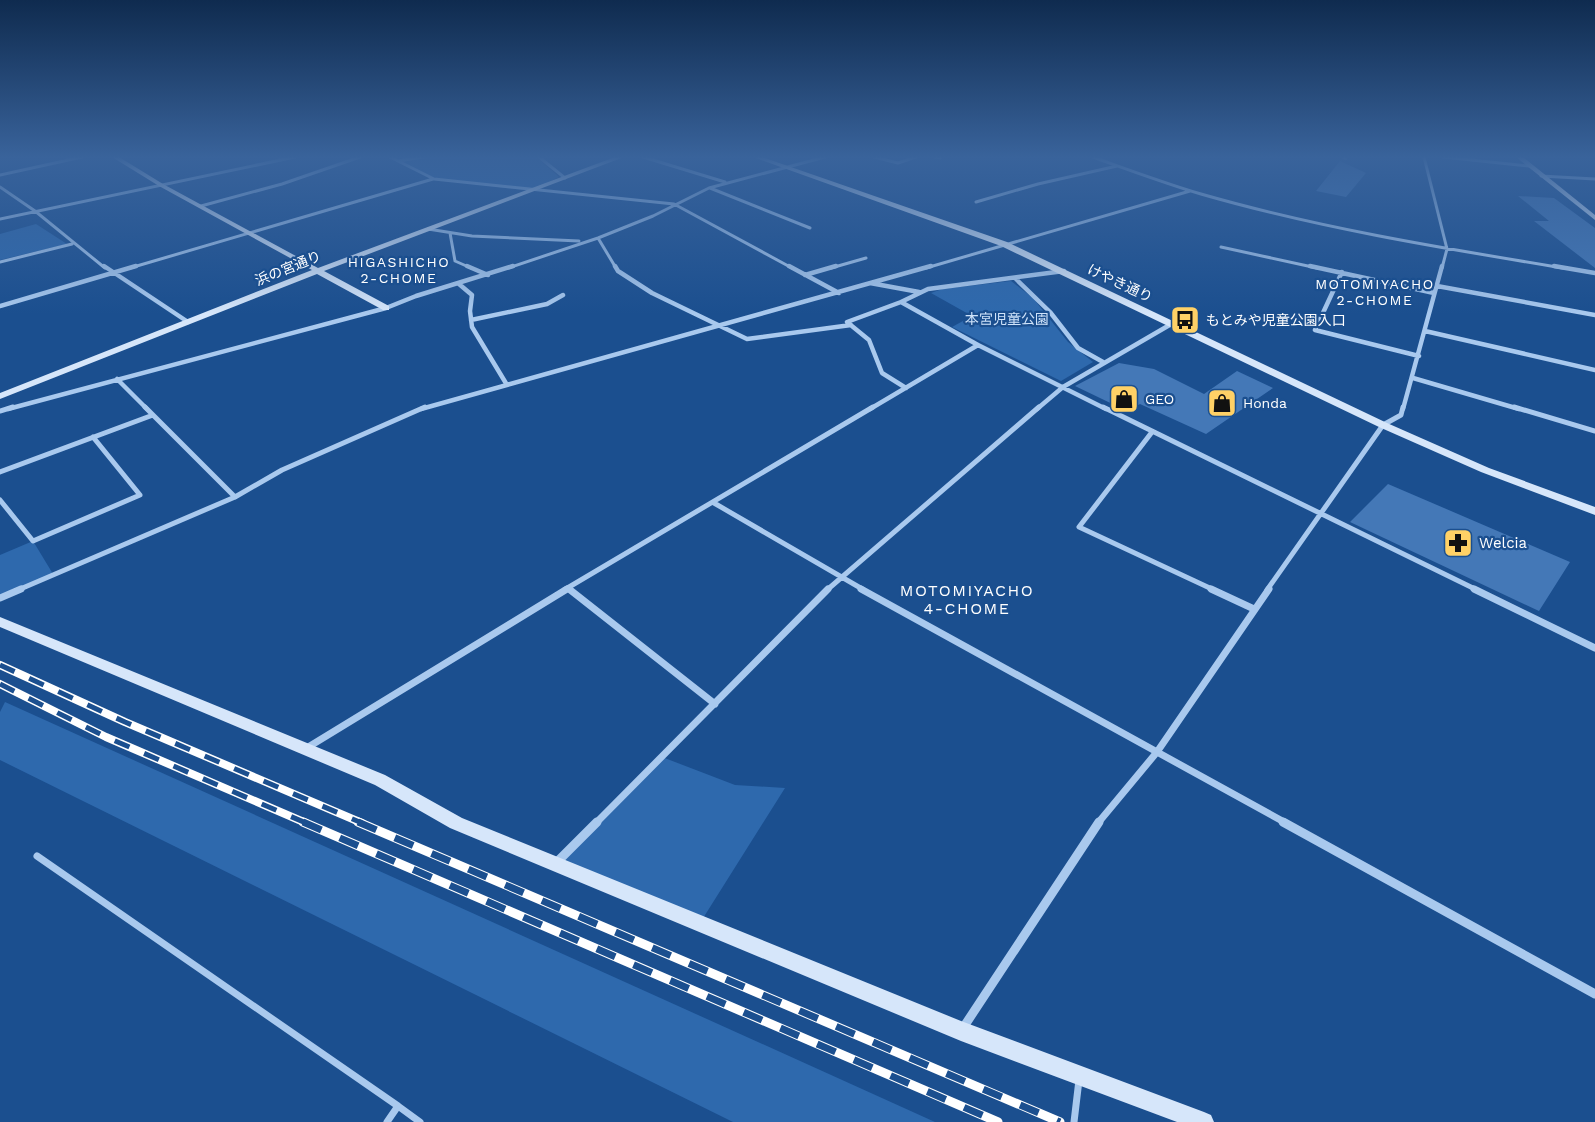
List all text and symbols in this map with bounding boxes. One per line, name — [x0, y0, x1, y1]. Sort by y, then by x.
street label: 浜の宮通り — [253, 247, 323, 289]
district label: HIGASHICHO 2-CHOME — [348, 254, 450, 286]
street label: けやき通り — [1085, 261, 1155, 305]
district label: MOTOMIYACHO 2-CHOME — [1315, 276, 1435, 308]
bus stop icon: もとみや児童公園入口 — [1169, 304, 1201, 336]
park label: 本宮児童公園 — [965, 311, 1049, 327]
place label: もとみや児童公園入口 — [1206, 312, 1346, 328]
shop icon: GEO — [1108, 383, 1140, 415]
shop icon: Honda — [1206, 387, 1238, 419]
place label: GEO — [1145, 391, 1174, 407]
place label: Honda — [1243, 395, 1287, 411]
pharmacy icon: Welcia — [1442, 527, 1474, 559]
place label: Welcia — [1479, 534, 1528, 552]
district label: MOTOMIYACHO 4-CHOME — [900, 581, 1034, 618]

